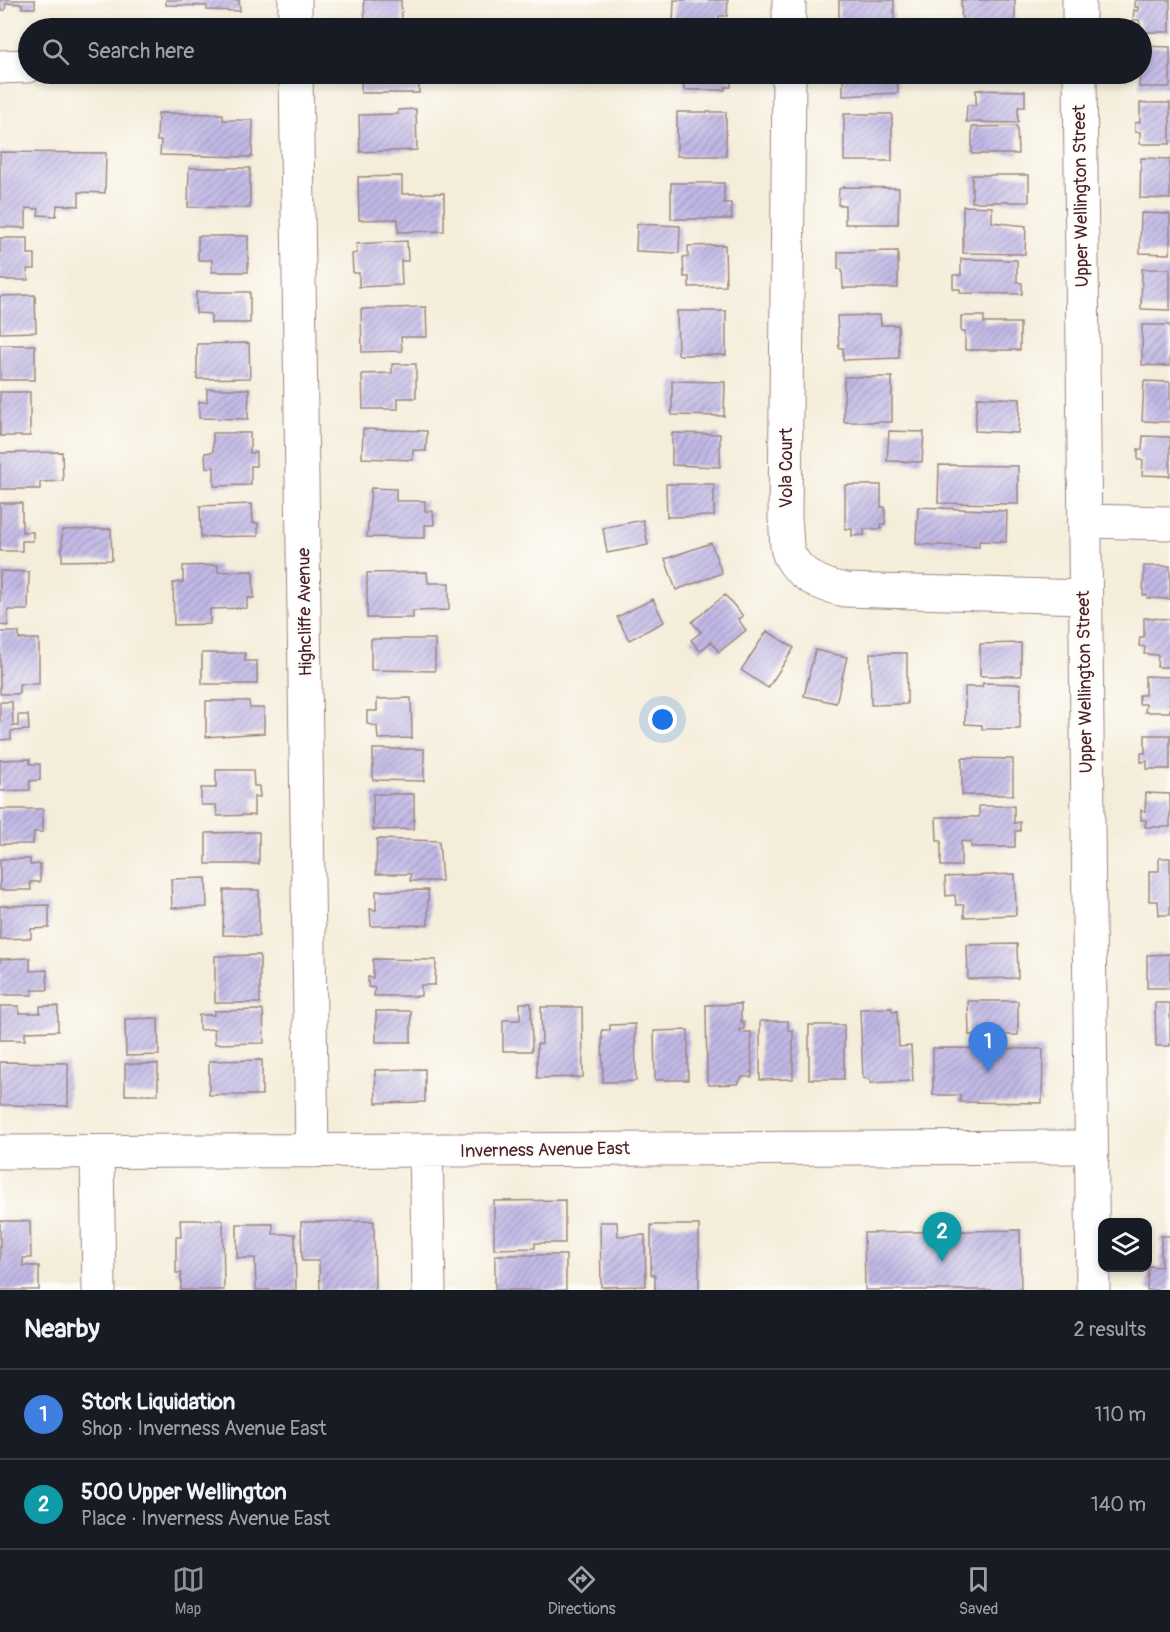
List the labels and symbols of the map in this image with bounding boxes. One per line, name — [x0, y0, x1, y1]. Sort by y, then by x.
street label: Upper Wellington Street — [1068, 104, 1094, 288]
street label: Vola Court — [775, 427, 798, 508]
street label: Highcliffe Avenue — [292, 547, 318, 677]
street label: Upper Wellington Street — [1072, 590, 1098, 774]
your location — [648, 705, 677, 734]
pin: 1 — [968, 1022, 1008, 1072]
street label: Inverness Avenue East — [460, 1137, 631, 1163]
pin: 2 — [922, 1212, 962, 1262]

